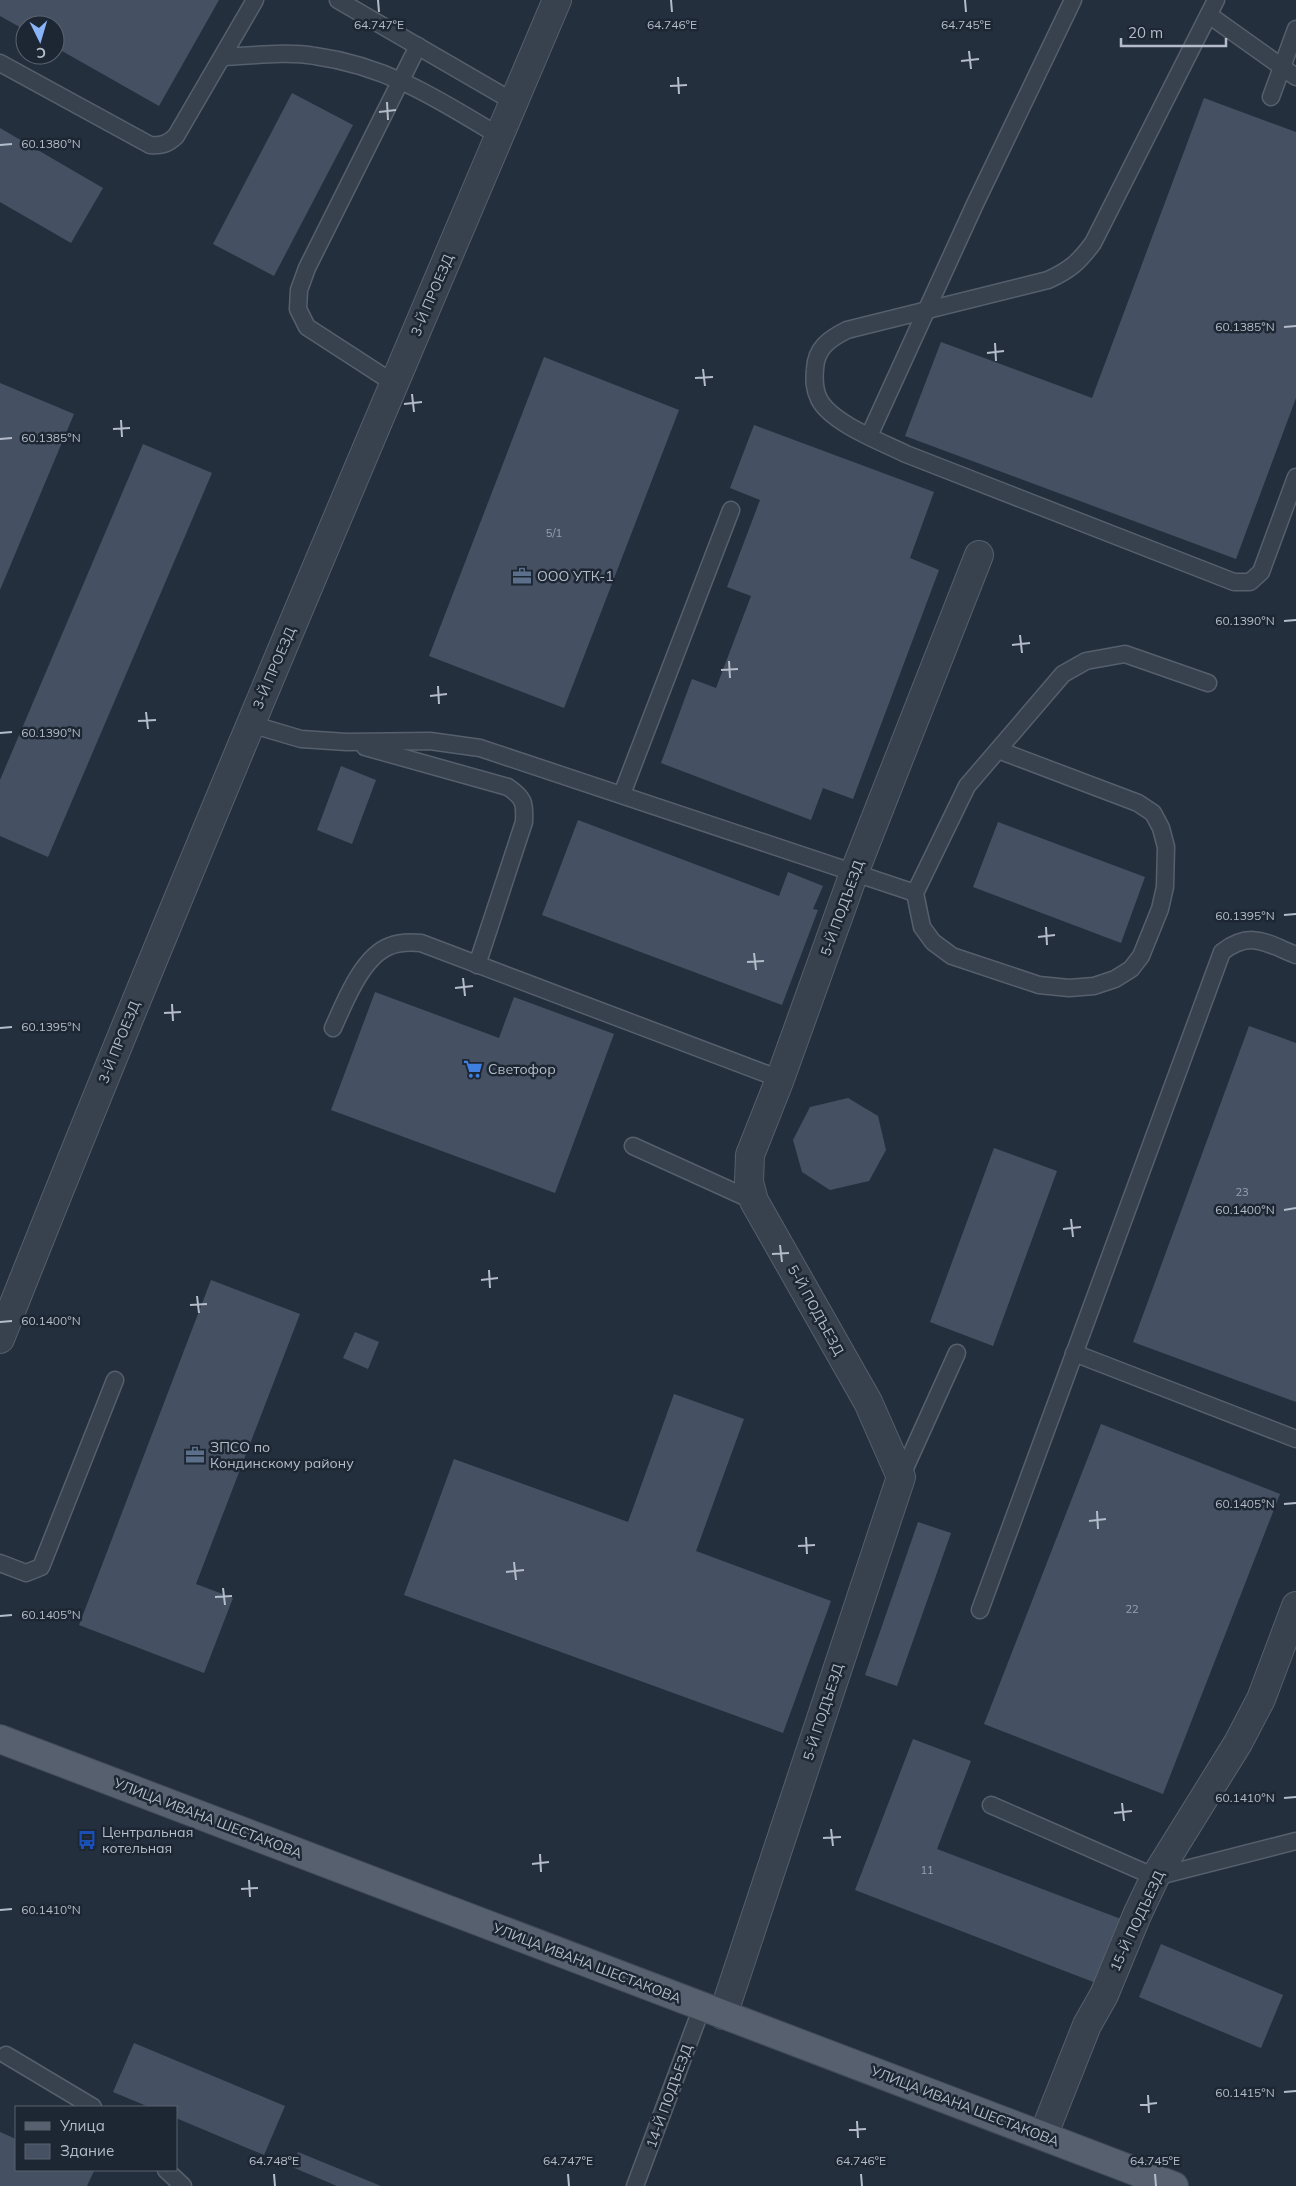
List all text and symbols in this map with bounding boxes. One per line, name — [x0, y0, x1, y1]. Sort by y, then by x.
north arrow — [15, 15, 65, 65]
scale bar — [1121, 15, 1226, 47]
text: 64.747°E — [354, 17, 404, 32]
text: 64.746°E — [647, 17, 697, 32]
text: 64.745°E — [941, 17, 991, 32]
text: 20 m — [1128, 23, 1163, 42]
text: С — [36, 44, 47, 62]
text: 60.1380°N — [21, 136, 81, 151]
street label: 3-Й ПРОЕЗД — [407, 251, 457, 339]
text: 60.1385°N — [1215, 319, 1275, 334]
text: 60.1385°N — [21, 430, 81, 445]
house number: 5/1 — [546, 526, 562, 540]
office icon: ООО УТК-1 — [511, 565, 533, 587]
place label: ООО УТК-1 — [537, 567, 614, 585]
text: 60.1390°N — [1215, 613, 1275, 628]
street label: 3-Й ПРОЕЗД — [249, 624, 299, 712]
text: 60.1390°N — [21, 725, 81, 740]
street label: 5-Й ПОДЪЕЗД — [816, 858, 868, 958]
text: 60.1395°N — [1215, 908, 1275, 923]
street label: 3-Й ПРОЕЗД — [94, 998, 144, 1086]
text: 60.1395°N — [21, 1019, 81, 1034]
supermarket icon: Светофор — [462, 1058, 484, 1080]
place label: Светофор — [488, 1060, 556, 1078]
house number: 23 — [1235, 1185, 1249, 1199]
text: 60.1400°N — [1215, 1202, 1275, 1217]
street label: 5-Й ПОДЪЕЗД — [784, 1262, 848, 1358]
text: 60.1400°N — [21, 1313, 81, 1328]
place label: ЗПСО по Кондинскому району — [210, 1438, 354, 1472]
office icon: ЗПСО по Кондинскому району — [184, 1444, 206, 1466]
text: 60.1405°N — [1215, 1496, 1275, 1511]
house number: 22 — [1125, 1602, 1139, 1616]
text: 60.1405°N — [21, 1607, 81, 1622]
street label: 5-Й ПОДЪЕЗД — [799, 1661, 847, 1763]
street label: УЛИЦА ИВАНА ШЕСТАКОВА — [110, 1773, 305, 1863]
text: 60.1410°N — [1215, 1790, 1275, 1805]
place label: Центральная котельная — [102, 1823, 193, 1857]
bus stop icon: Центральная котельная — [76, 1829, 98, 1851]
house number: 11 — [920, 1863, 934, 1877]
street label: 15-Й ПОДЪЕЗД — [1106, 1868, 1168, 1974]
text: 60.1410°N — [21, 1902, 81, 1917]
street label: УЛИЦА ИВАНА ШЕСТАКОВА — [489, 1918, 684, 2008]
street label: 14-Й ПОДЪЕЗД — [642, 2042, 696, 2150]
street label: УЛИЦА ИВАНА ШЕСТАКОВА — [867, 2061, 1062, 2151]
text: 60.1415°N — [1215, 2085, 1275, 2100]
legend — [15, 2106, 178, 2171]
text: Улица — [59, 2116, 105, 2135]
text: Здание — [60, 2141, 114, 2160]
text: 64.748°E — [249, 2153, 299, 2168]
text: 64.747°E — [543, 2153, 593, 2168]
text: 64.746°E — [836, 2153, 886, 2168]
text: 64.745°E — [1130, 2153, 1180, 2168]

